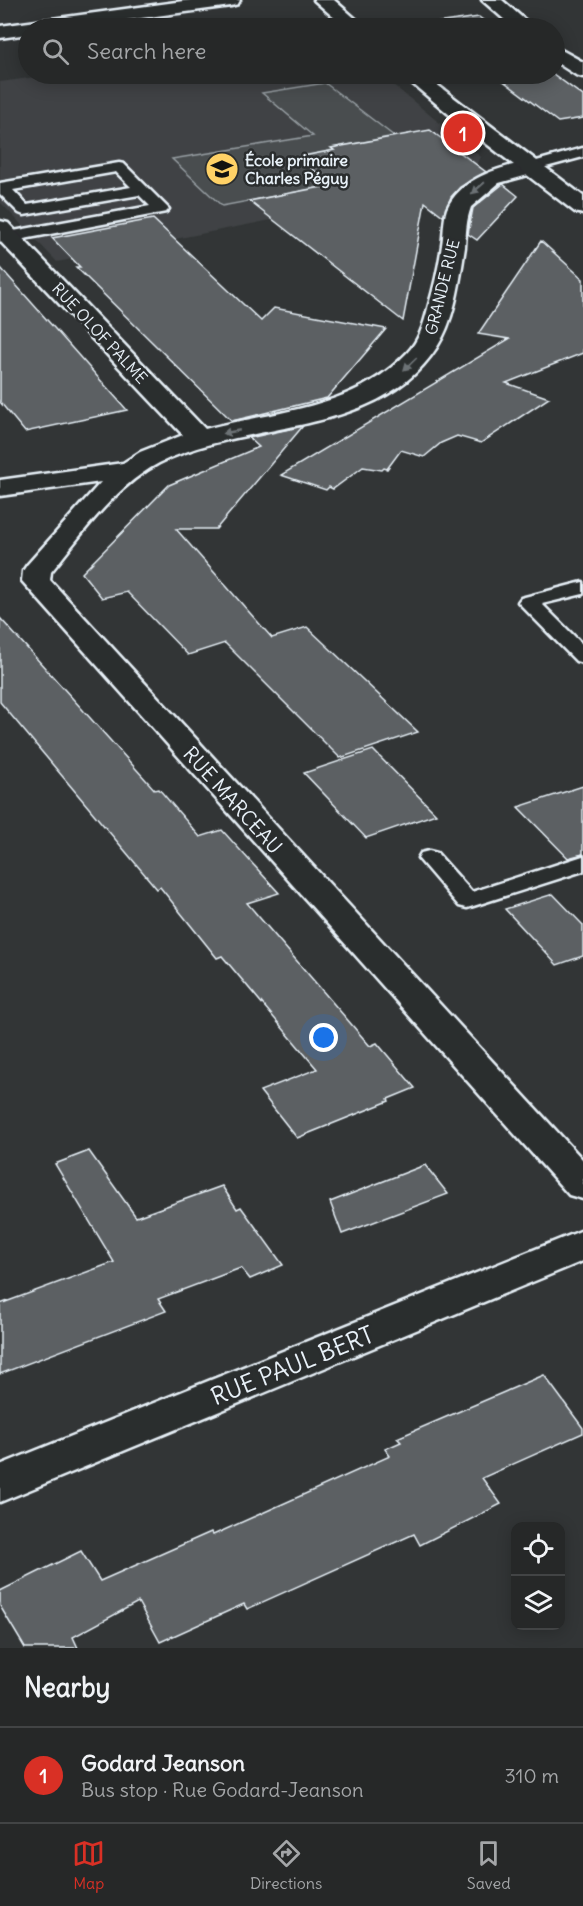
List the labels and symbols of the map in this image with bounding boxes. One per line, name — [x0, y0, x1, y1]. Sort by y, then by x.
pin: 1 — [444, 110, 482, 156]
place label: École primaire Charles Péguy — [245, 150, 349, 189]
school or university icon: École primaire Charles Péguy — [204, 151, 240, 187]
one-way arrow — [471, 181, 486, 194]
street label: GRANDE RUE — [420, 237, 464, 337]
street label: RUE OLOF PALME — [48, 278, 152, 388]
one-way arrow — [402, 357, 417, 371]
one-way arrow — [221, 428, 240, 437]
street label: RUE MARCEAU — [178, 741, 288, 859]
your location — [309, 1023, 338, 1052]
street label: RUE PAUL BERT — [206, 1319, 378, 1411]

